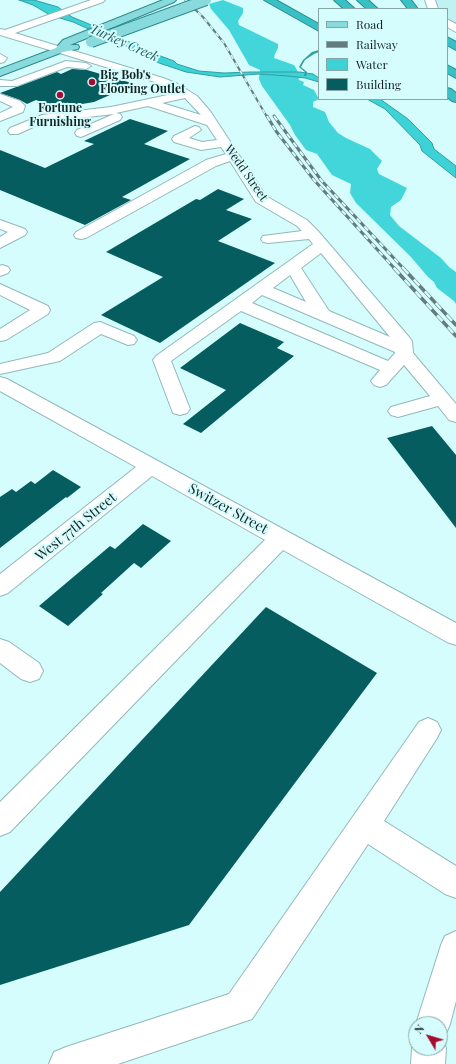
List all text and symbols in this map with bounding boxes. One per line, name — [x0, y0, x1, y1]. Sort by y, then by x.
legend — [318, 8, 448, 100]
text: Road — [356, 16, 383, 32]
water label: Turkey Creek — [87, 21, 161, 65]
text: Railway — [356, 36, 398, 52]
text: Water — [356, 56, 388, 72]
place label: Big Bob's Flooring Outlet — [100, 68, 185, 96]
text: Building — [356, 76, 401, 92]
marker: Big Bob's Flooring Outlet — [87, 77, 97, 87]
marker: Fortune Furnishing — [55, 90, 65, 100]
place label: Fortune Furnishing — [29, 101, 91, 129]
street label: Wedd Street — [221, 142, 271, 204]
street label: Switzer Street — [185, 480, 271, 538]
street label: West 77th Street — [32, 489, 120, 565]
north arrow — [408, 1016, 448, 1056]
text: N — [411, 1021, 427, 1037]

